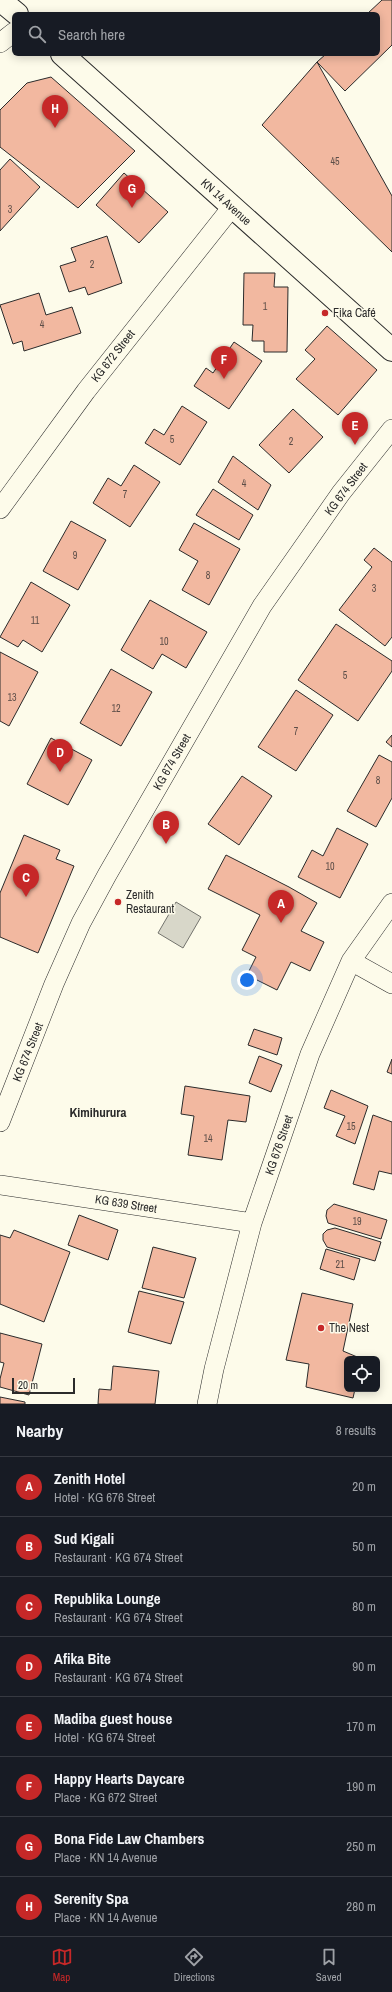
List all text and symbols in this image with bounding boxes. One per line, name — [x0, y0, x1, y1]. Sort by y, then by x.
search box — [12, 12, 380, 56]
icon: search — [26, 23, 48, 45]
text: Search here — [58, 24, 125, 45]
pin: H — [42, 95, 68, 128]
house number: 45 — [330, 155, 340, 168]
pin: G — [119, 175, 145, 208]
street label: KN 14 Avenue — [197, 175, 255, 229]
house number: 3 — [8, 203, 13, 216]
house number: 2 — [90, 258, 95, 271]
house number: 1 — [263, 300, 268, 313]
place label: Fika Café — [333, 305, 376, 321]
marker: Fika Café — [320, 308, 330, 318]
house number: 4 — [40, 318, 45, 331]
street label: KG 672 Street — [87, 326, 139, 386]
pin: F — [211, 346, 237, 379]
pin: E — [342, 412, 368, 445]
house number: 5 — [170, 433, 175, 446]
house number: 2 — [289, 435, 294, 448]
street label: KG 674 Street — [321, 459, 371, 519]
house number: 4 — [242, 477, 247, 490]
house number: 7 — [123, 488, 128, 501]
house number: 9 — [73, 549, 78, 562]
house number: 8 — [206, 569, 211, 582]
house number: 3 — [372, 582, 377, 595]
house number: 11 — [31, 614, 40, 627]
house number: 10 — [159, 635, 169, 648]
house number: 5 — [343, 669, 348, 682]
house number: 13 — [7, 691, 17, 704]
house number: 12 — [111, 702, 121, 715]
house number: 7 — [294, 725, 299, 738]
street label: KG 674 Street — [149, 731, 195, 793]
pin: D — [47, 739, 73, 772]
house number: 8 — [376, 774, 381, 787]
pin: B — [153, 811, 179, 844]
house number: 10 — [325, 860, 335, 873]
pin: C — [13, 864, 39, 897]
place label: Zenith Restaurant — [126, 887, 174, 917]
pin: A — [268, 890, 294, 923]
marker: Zenith Restaurant — [113, 897, 123, 907]
your location — [237, 970, 257, 990]
street label: KG 674 Street — [9, 1020, 47, 1084]
district label: Kimihurura — [70, 1104, 126, 1121]
street label: KG 676 Street — [261, 1113, 297, 1177]
house number: 15 — [346, 1120, 356, 1133]
house number: 14 — [203, 1132, 213, 1145]
street label: KG 639 Street — [94, 1191, 158, 1217]
house number: 19 — [352, 1215, 362, 1228]
house number: 21 — [335, 1258, 345, 1271]
place label: The Nest — [329, 1320, 369, 1336]
marker: The Nest — [316, 1323, 326, 1333]
map controls — [344, 1356, 380, 1392]
button: locate — [344, 1356, 380, 1392]
scale bar — [12, 1376, 75, 1395]
text: 20 m — [18, 1378, 38, 1392]
text: Nearby — [16, 1419, 63, 1442]
text: 8 results — [336, 1422, 376, 1439]
text: Zenith Hotel — [54, 1468, 125, 1489]
text: A — [25, 1478, 33, 1495]
text: 20 m — [352, 1478, 376, 1495]
text: Hotel · KG 676 Street — [54, 1489, 155, 1506]
text: Sud Kigali — [54, 1528, 114, 1549]
text: B — [25, 1538, 33, 1555]
text: 50 m — [352, 1538, 376, 1555]
text: Restaurant · KG 674 Street — [54, 1549, 183, 1566]
text: Republika Lounge — [54, 1588, 161, 1609]
text: C — [25, 1598, 33, 1615]
text: 80 m — [352, 1598, 376, 1615]
text: Restaurant · KG 674 Street — [54, 1609, 183, 1626]
text: Afika Bite — [54, 1648, 111, 1669]
text: D — [25, 1658, 33, 1675]
text: 90 m — [352, 1658, 376, 1675]
text: Restaurant · KG 674 Street — [54, 1669, 183, 1686]
text: Madiba guest house — [54, 1708, 172, 1729]
text: E — [25, 1718, 33, 1735]
text: 170 m — [346, 1718, 376, 1735]
text: Hotel · KG 674 Street — [54, 1729, 155, 1746]
text: Happy Hearts Daycare — [54, 1768, 185, 1789]
text: F — [26, 1778, 32, 1795]
text: 190 m — [346, 1778, 376, 1795]
text: Place · KG 672 Street — [54, 1789, 157, 1806]
text: Bona Fide Law Chambers — [54, 1828, 204, 1849]
text: G — [25, 1838, 33, 1855]
text: 250 m — [346, 1838, 376, 1855]
text: Place · KN 14 Avenue — [54, 1849, 158, 1866]
text: Serenity Spa — [54, 1888, 129, 1909]
text: H — [25, 1898, 33, 1915]
text: 280 m — [346, 1898, 376, 1915]
text: Place · KN 14 Avenue — [54, 1909, 158, 1926]
tab: Map — [51, 1946, 73, 1984]
tab: Directions — [174, 1946, 215, 1984]
tab: Saved — [316, 1946, 341, 1984]

